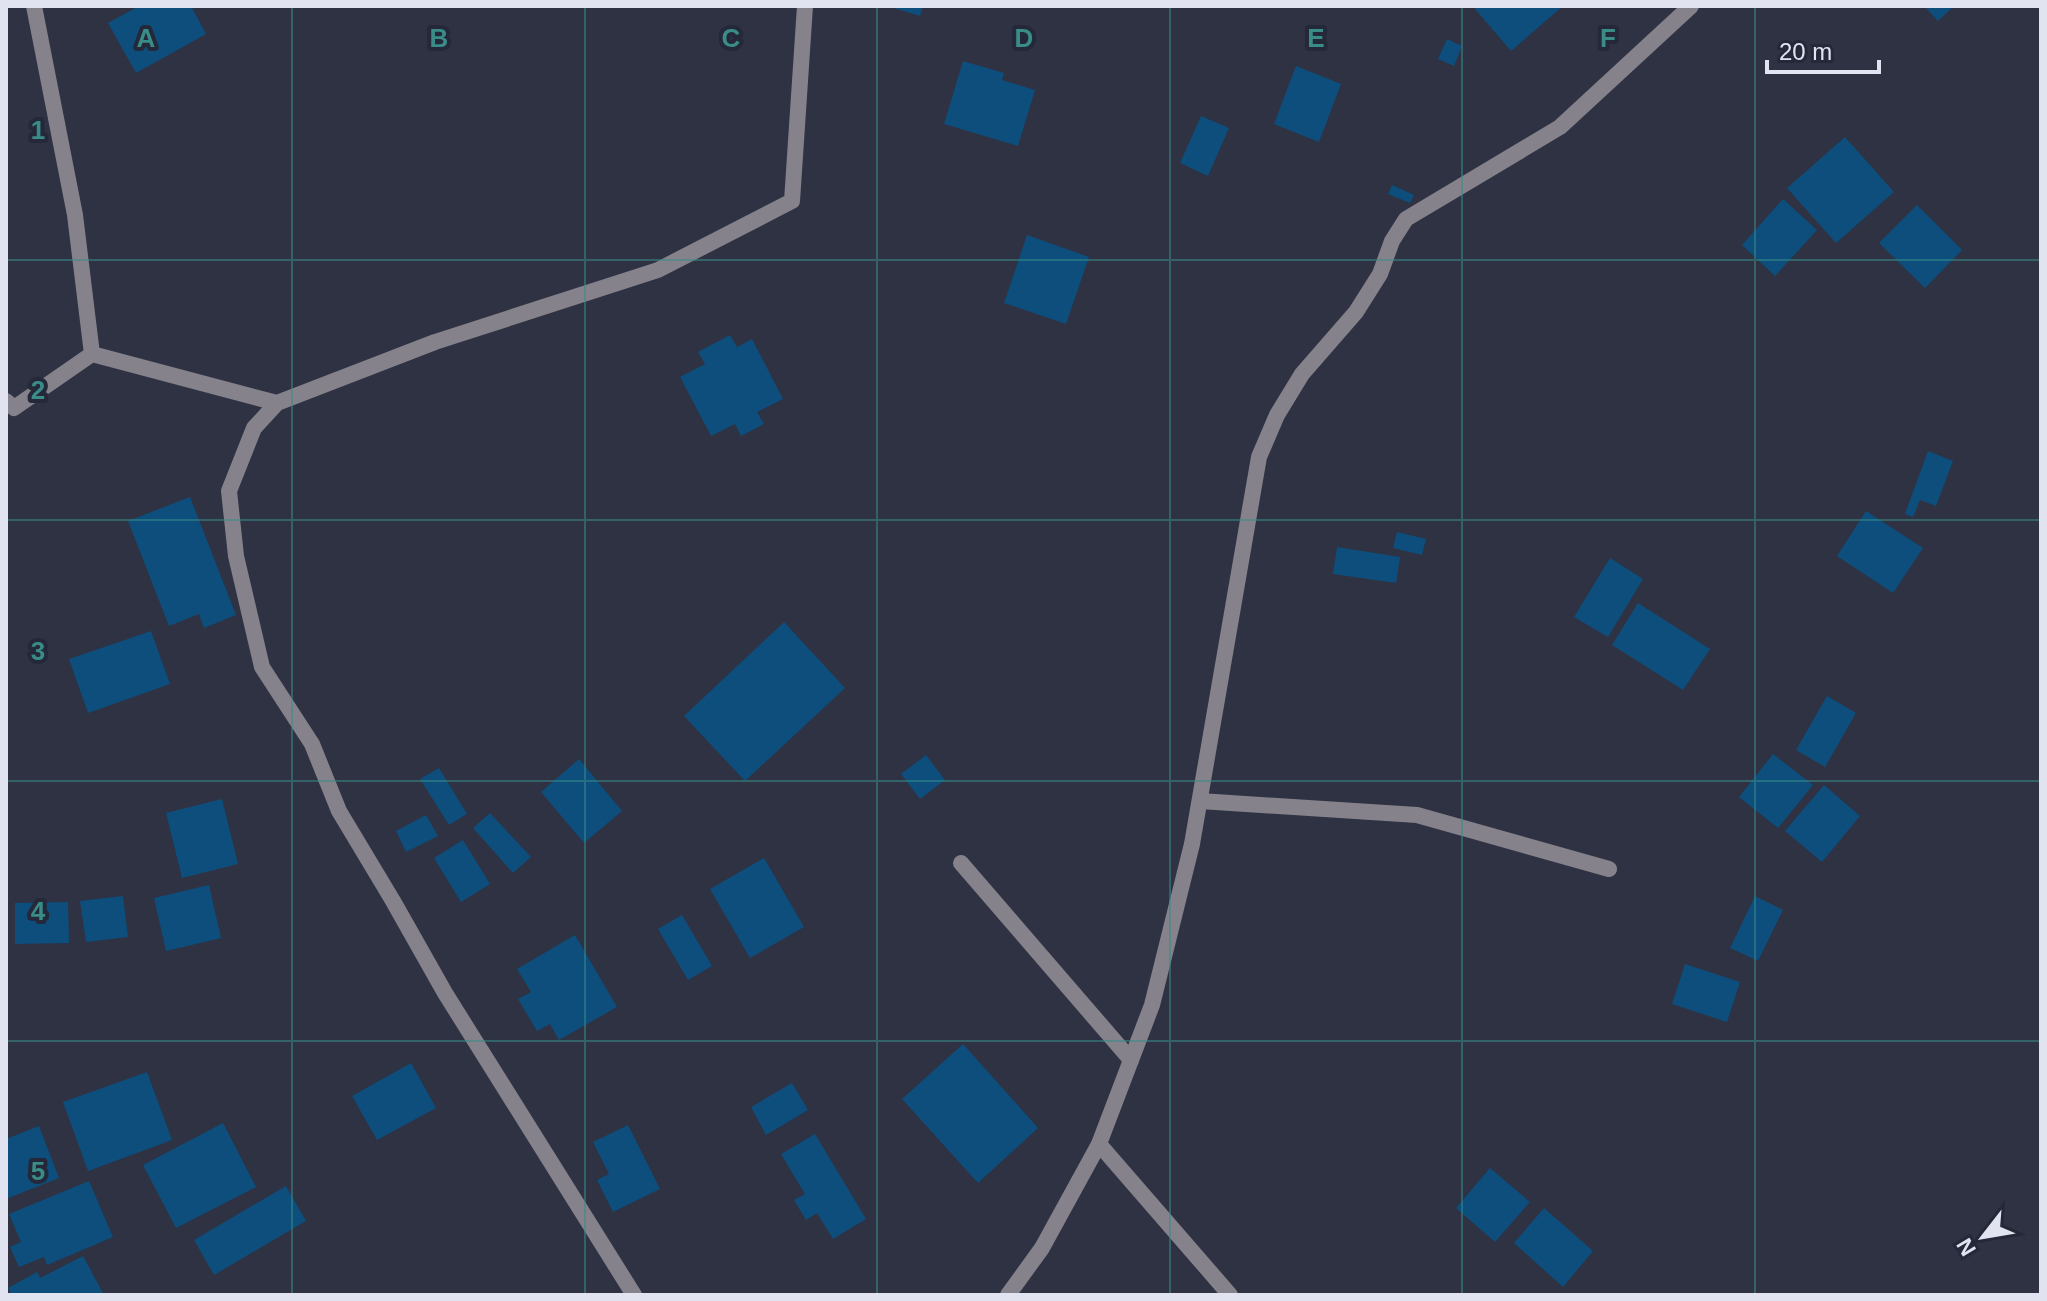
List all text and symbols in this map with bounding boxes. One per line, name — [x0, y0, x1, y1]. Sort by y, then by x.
text: A — [137, 23, 156, 53]
text: B — [430, 23, 448, 53]
text: C — [722, 23, 741, 53]
text: D — [1015, 23, 1033, 53]
text: E — [1307, 23, 1325, 53]
text: F — [1600, 23, 1616, 53]
scale bar — [1767, 24, 1879, 74]
text: 20 m — [1779, 38, 1832, 65]
text: 1 — [31, 115, 45, 145]
text: 2 — [31, 375, 45, 405]
text: 3 — [31, 636, 45, 666]
text: 4 — [31, 896, 46, 926]
text: 5 — [31, 1156, 45, 1186]
north arrow — [1943, 1197, 2023, 1277]
text: N — [1951, 1234, 1981, 1260]

